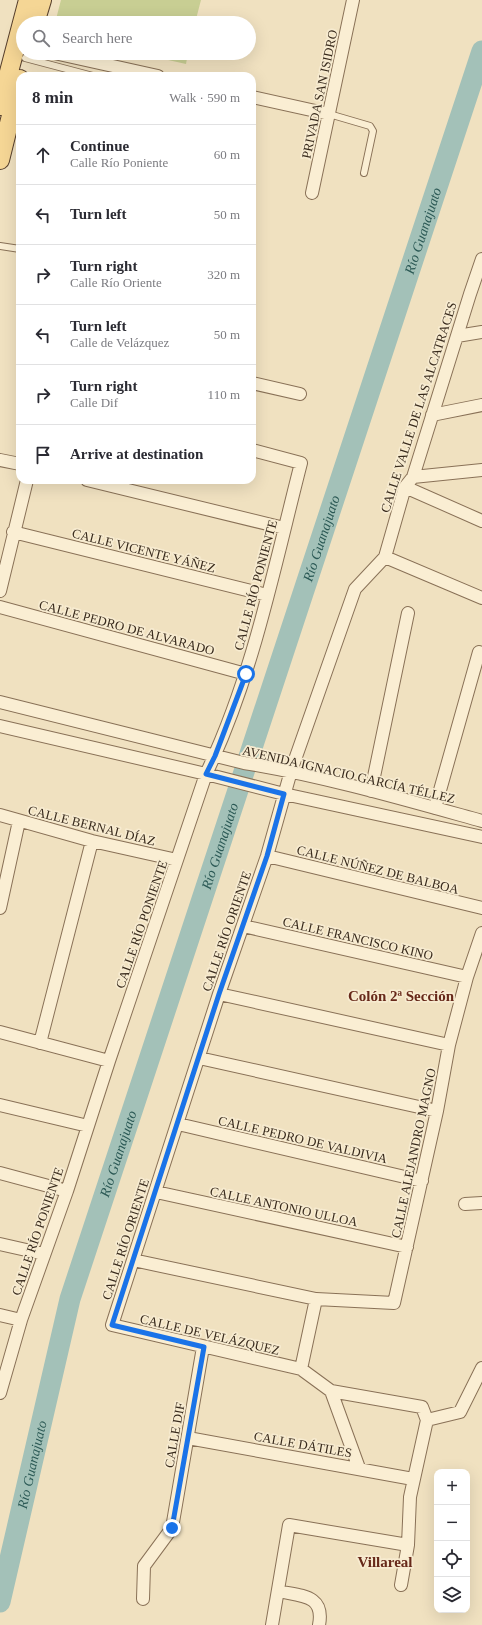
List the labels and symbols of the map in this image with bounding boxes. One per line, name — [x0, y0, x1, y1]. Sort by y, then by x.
street label: PRIVADA SAN ISIDRO — [299, 28, 340, 160]
water label: Río Guanajuato — [402, 186, 444, 277]
street label: CALLE VALLE DE LAS ALCATRACES — [377, 300, 460, 514]
water label: Río Guanajuato — [300, 493, 343, 584]
street label: CALLE RÍO PONIENTE — [231, 518, 280, 652]
street label: CALLE VICENTE YÁÑEZ — [71, 525, 217, 576]
street label: CALLE PEDRO DE ALVARADO — [38, 597, 216, 658]
route start — [237, 665, 255, 683]
street label: AVENIDA IGNACIO GARCÍA TÉLLEZ — [241, 743, 457, 806]
water label: Río Guanajuato — [198, 801, 241, 892]
street label: CALLE BERNAL DÍAZ — [27, 802, 157, 849]
street label: CALLE NÚÑEZ DE BALBOA — [295, 842, 461, 897]
street label: CALLE RÍO PONIENTE — [113, 858, 170, 990]
street label: CALLE RÍO ORIENTE — [199, 869, 254, 993]
street label: CALLE FRANCISCO KINO — [281, 914, 435, 963]
district label: Colón 2ª Sección — [348, 988, 455, 1004]
street label: CALLE ALEJANDRO MAGNO — [388, 1067, 439, 1239]
water label: Río Guanajuato — [97, 1109, 140, 1200]
street label: CALLE PEDRO DE VALDIVIA — [217, 1113, 390, 1166]
street label: CALLE RÍO PONIENTE — [9, 1165, 66, 1297]
street label: CALLE RÍO ORIENTE — [99, 1177, 152, 1302]
street label: CALLE ANTONIO ULLOA — [209, 1183, 360, 1230]
street label: CALLE DE VELÁZQUEZ — [139, 1311, 281, 1358]
street label: CALLE DIF — [161, 1401, 188, 1469]
water label: Río Guanajuato — [15, 1419, 50, 1511]
street label: CALLE DÁTILES — [253, 1428, 353, 1460]
route end — [163, 1519, 181, 1537]
district label: Villareal — [358, 1554, 413, 1570]

